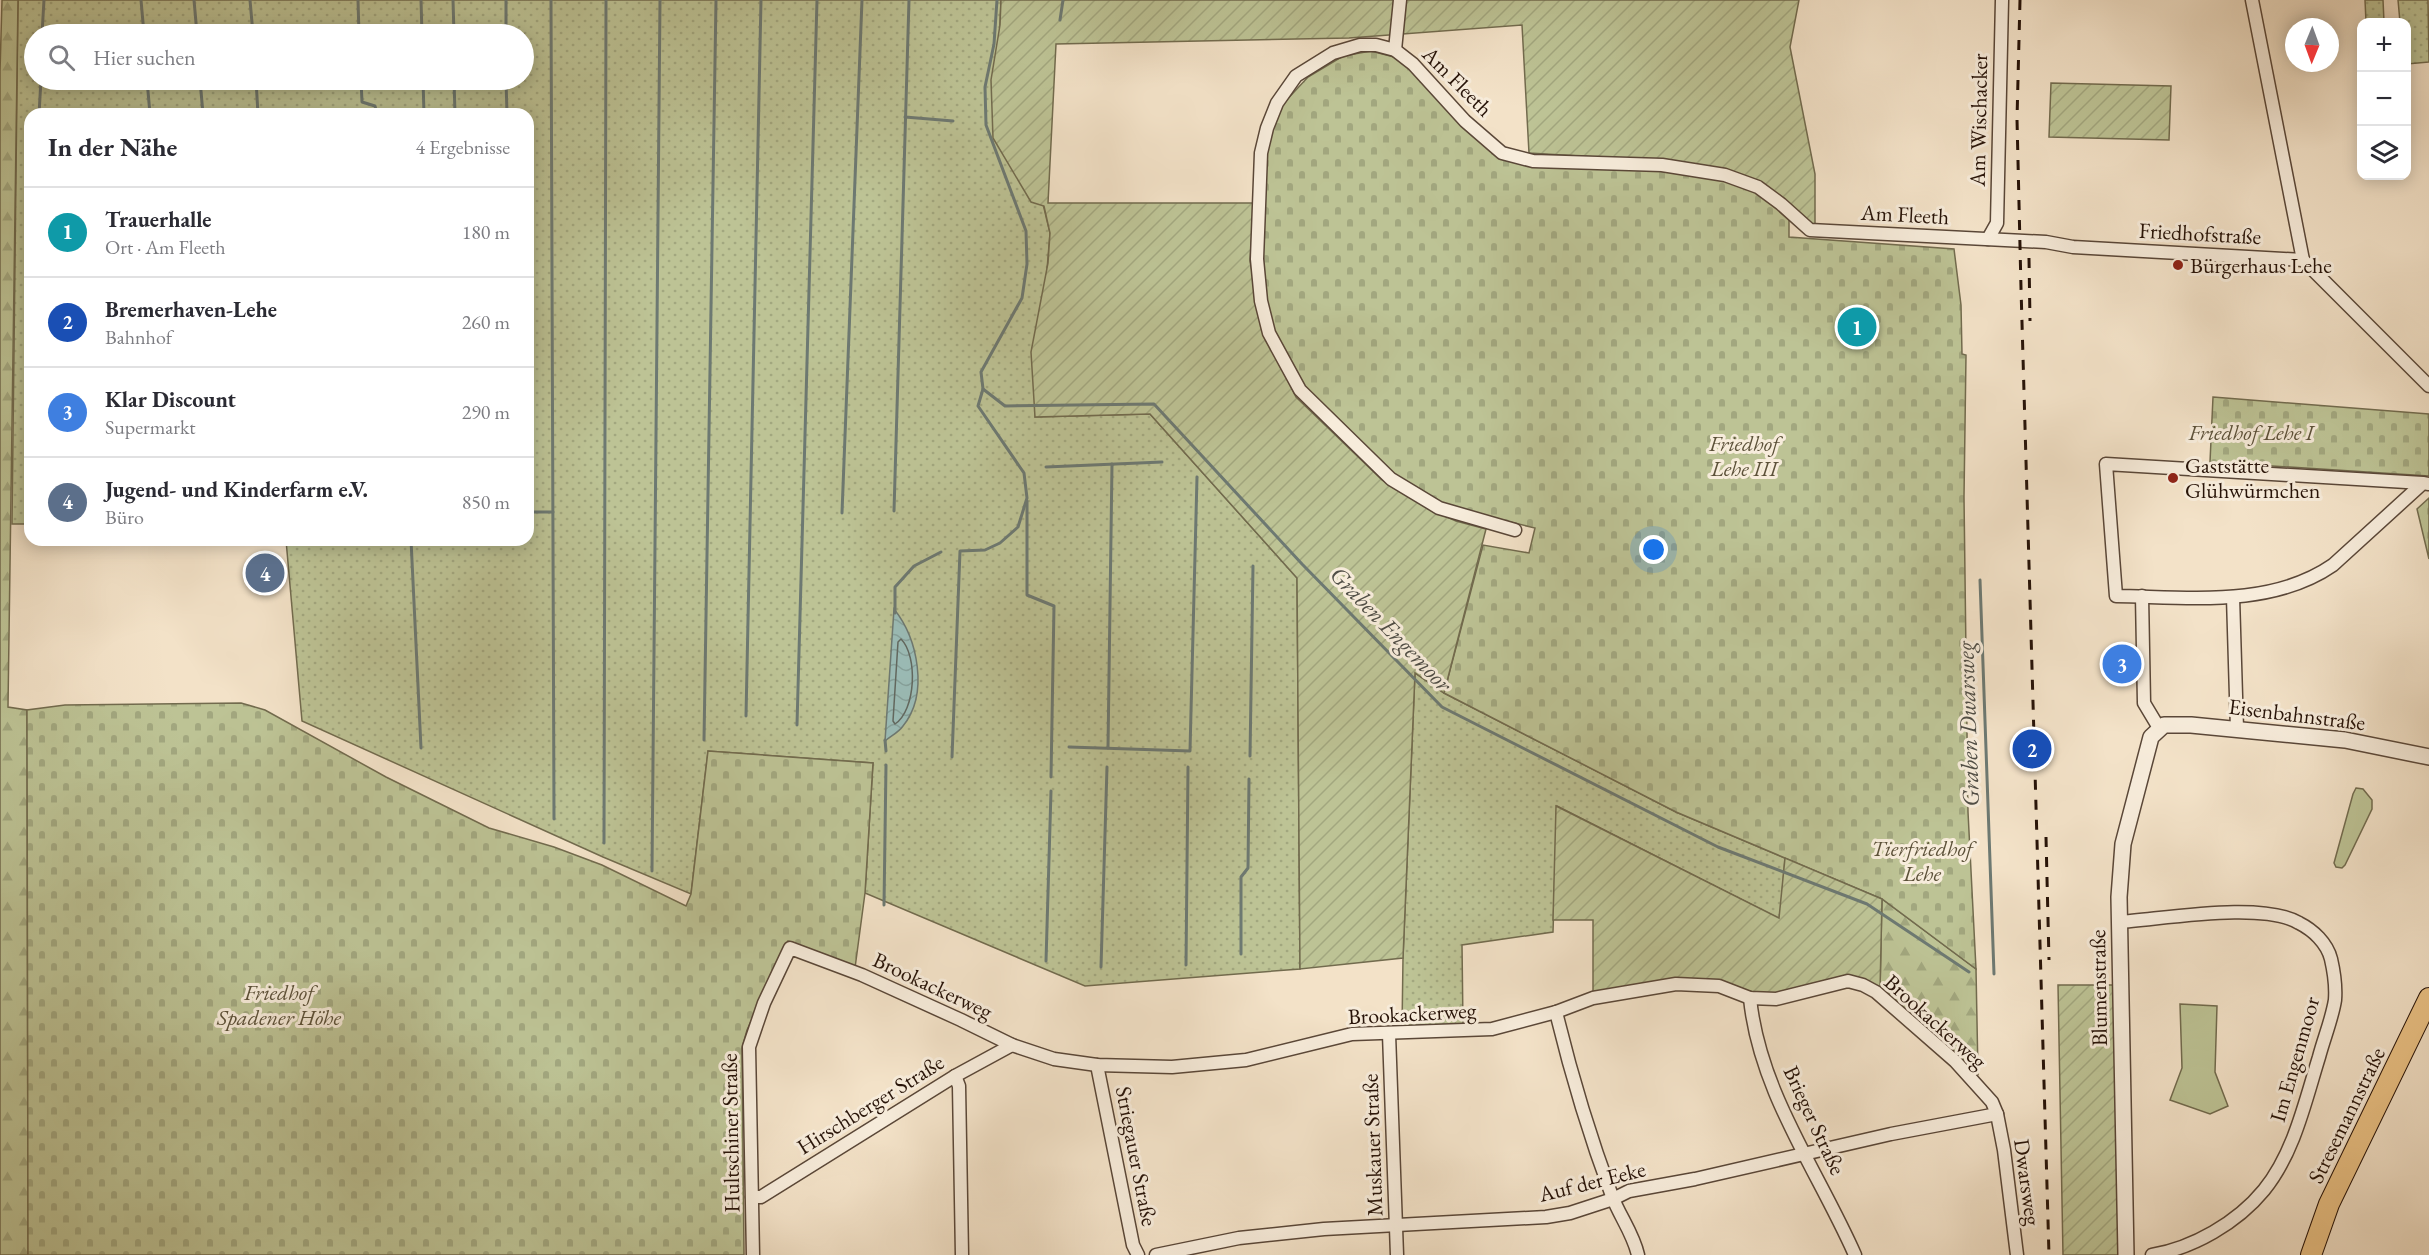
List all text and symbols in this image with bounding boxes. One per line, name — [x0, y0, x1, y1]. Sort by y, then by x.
north arrow — [2285, 18, 2339, 72]
map controls — [2357, 18, 2411, 180]
button: + — [2357, 18, 2411, 72]
search box — [24, 24, 534, 90]
street label: Am Fleeth — [1415, 39, 1499, 123]
icon: search — [45, 41, 78, 74]
text: Hier suchen — [93, 43, 196, 72]
street label: Am Wischacker — [1963, 53, 1994, 188]
button: − — [2357, 72, 2411, 126]
button: layers — [2357, 126, 2411, 180]
text: In der Nähe — [48, 130, 177, 164]
text: 4 Ergebnisse — [415, 134, 510, 160]
street label: Am Fleeth — [1859, 198, 1950, 231]
text: Trauerhalle — [105, 205, 211, 234]
street label: Friedhofstraße — [2138, 216, 2262, 251]
text: 1 — [62, 219, 73, 245]
text: 180 m — [462, 219, 510, 245]
text: Ort · Am Fleeth — [105, 234, 226, 260]
place label: Bürgerhaus Lehe — [2190, 251, 2332, 280]
marker: Bürgerhaus Lehe — [2171, 258, 2185, 272]
text: Bremerhaven-Lehe — [105, 295, 277, 324]
pin: 1 — [1838, 304, 1876, 350]
text: 2 — [62, 309, 73, 335]
text: 260 m — [462, 309, 510, 335]
text: Bahnhof — [105, 324, 172, 350]
text: Klar Discount — [105, 385, 236, 414]
text: 3 — [62, 399, 73, 425]
text: 290 m — [462, 399, 510, 425]
text: Supermarkt — [105, 414, 196, 440]
park label: Friedhof Lehe I — [2187, 418, 2316, 447]
park label: Friedhof Lehe III — [1708, 429, 1784, 483]
place label: Gaststätte Glühwürmchen — [2185, 451, 2321, 505]
marker: Gaststätte Glühwürmchen — [2166, 471, 2180, 485]
text: Jugend- und Kinderfarm e.V. — [105, 475, 368, 504]
text: 4 — [62, 489, 73, 515]
text: 850 m — [462, 489, 510, 515]
text: Büro — [105, 504, 144, 530]
your location — [1639, 535, 1668, 564]
pin: 4 — [246, 550, 284, 596]
water label: Graben Engemoor — [1324, 559, 1461, 699]
water label: Graben Dwarsweg — [1949, 640, 1986, 807]
pin: 3 — [2102, 642, 2142, 686]
street label: Eisenbahnstraße — [2227, 692, 2367, 737]
pin: 2 — [2012, 726, 2052, 771]
park label: Tierfriedhof Lehe — [1871, 834, 1978, 888]
street label: Blumenstraße — [2083, 929, 2114, 1047]
street label: Brookackerweg — [868, 945, 998, 1026]
street label: Brookackerweg — [1878, 968, 1993, 1075]
park label: Friedhof Spadener Höhe — [216, 978, 342, 1032]
street label: Im Engenmoor — [2263, 992, 2326, 1125]
street label: Brookackerweg — [1347, 996, 1477, 1031]
street label: Stresemannstraße — [2301, 1042, 2392, 1188]
street label: Hirschberger Straße — [791, 1047, 950, 1161]
street label: Hultschiner Straße — [715, 1053, 746, 1213]
street label: Brieger Straße — [1777, 1061, 1853, 1180]
street label: Muskauer Straße — [1356, 1073, 1389, 1217]
street label: Striegauer Straße — [1109, 1084, 1164, 1229]
street label: Dwarsweg — [2007, 1137, 2048, 1228]
street label: Auf der Eeke — [1535, 1154, 1649, 1209]

